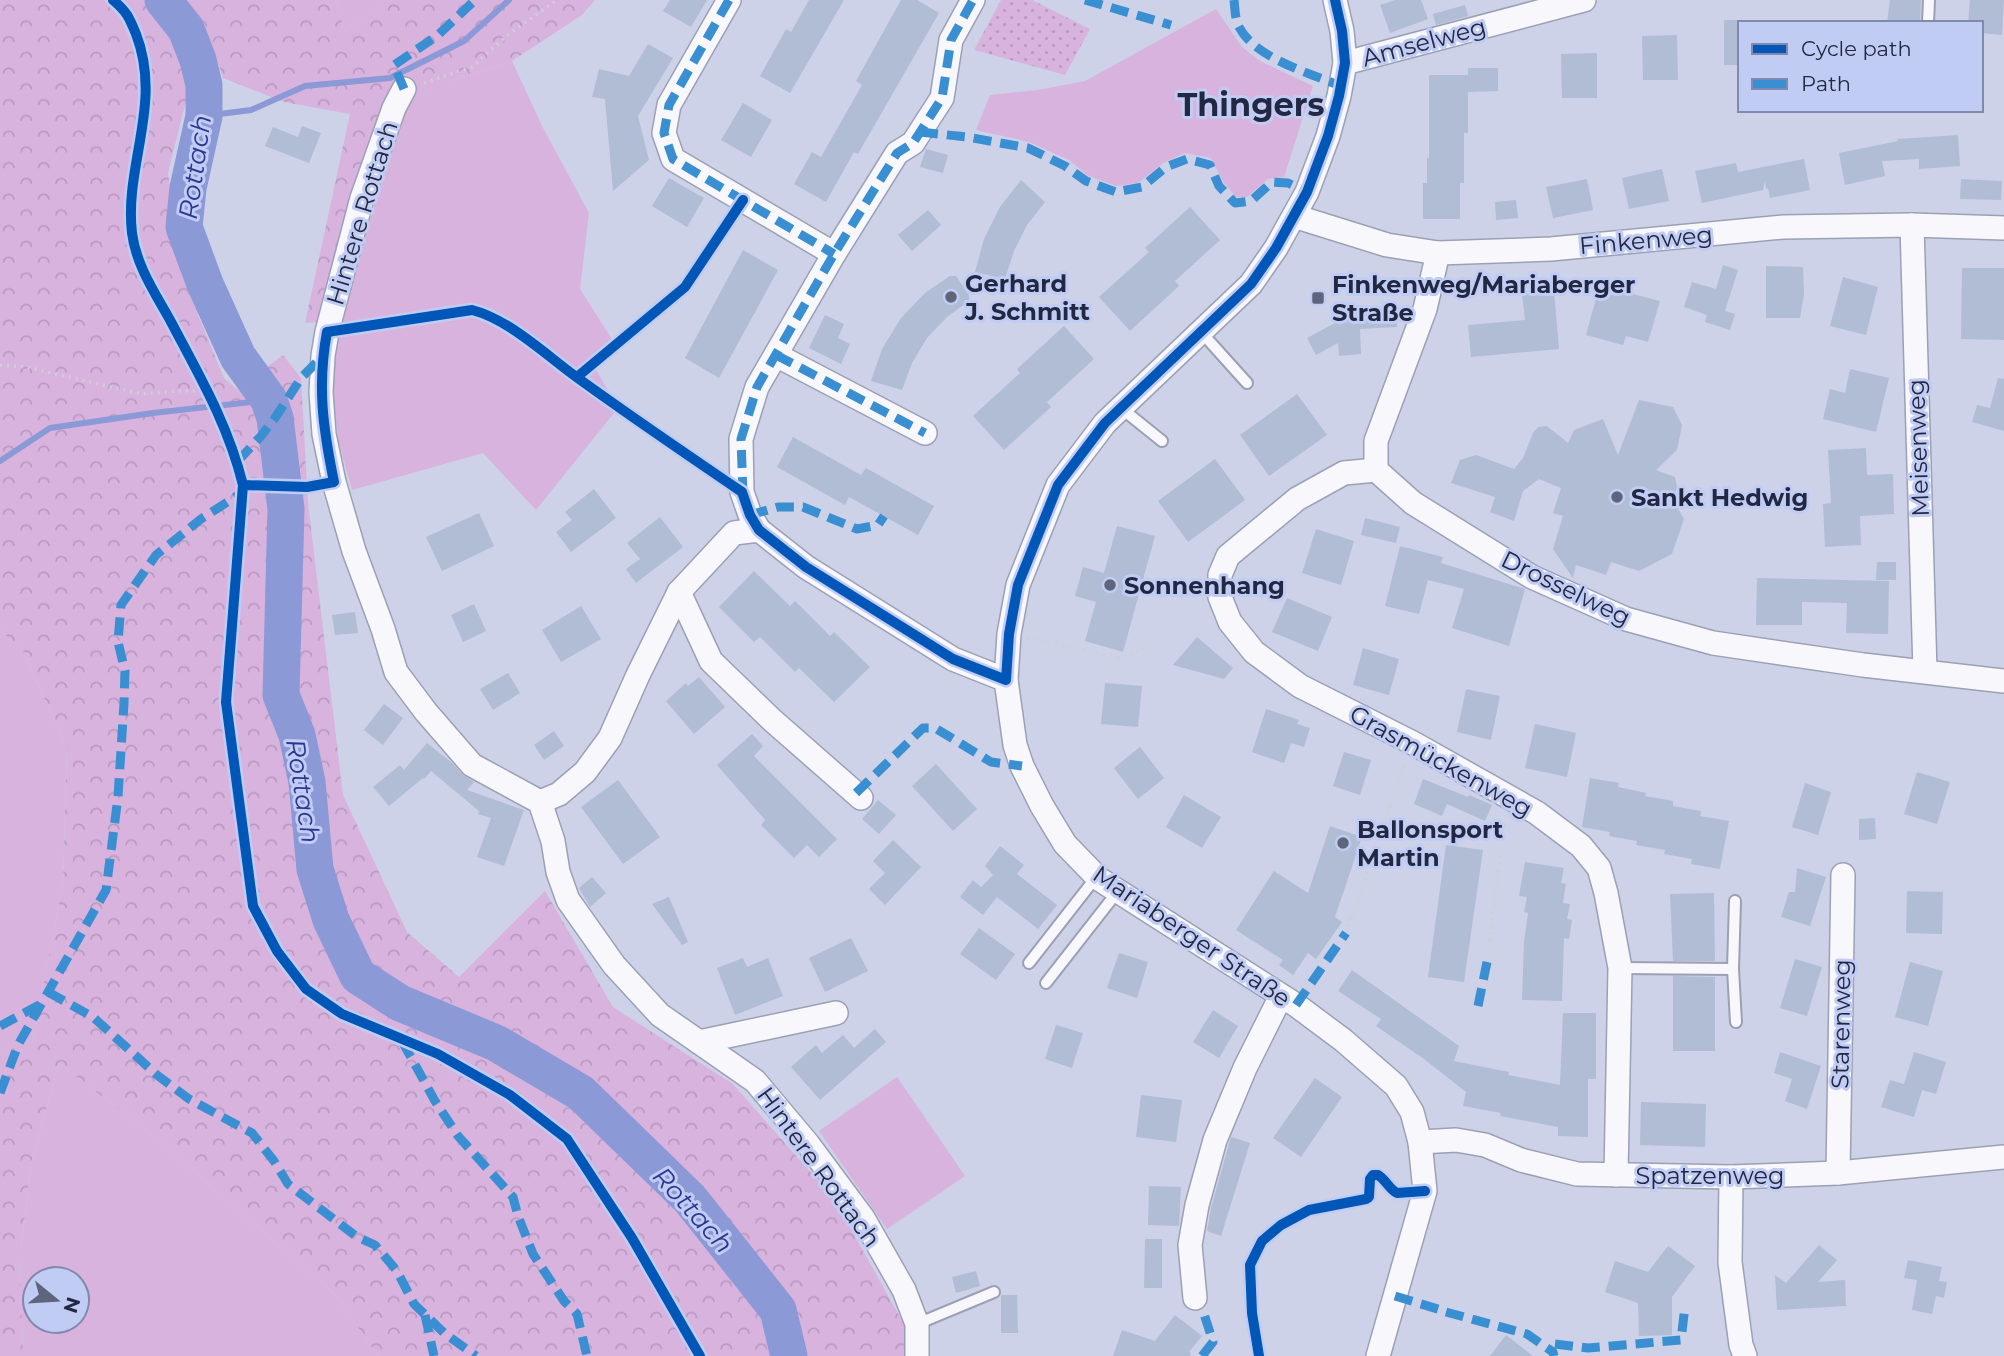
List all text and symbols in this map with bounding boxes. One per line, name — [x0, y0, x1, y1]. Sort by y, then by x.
street label: Amselweg — [1359, 12, 1489, 72]
legend — [1738, 21, 1983, 112]
text: Cycle path — [1801, 36, 1912, 61]
text: Path — [1801, 71, 1851, 96]
district label: Thingers — [1177, 85, 1325, 124]
water label: Rottach — [172, 113, 218, 221]
street label: Hintere Rottach — [320, 117, 404, 309]
street label: Finkenweg — [1578, 220, 1714, 260]
place label: Gerhard J. Schmitt — [964, 269, 1090, 326]
place label: Finkenweg/Mariaberger Straße — [1332, 270, 1635, 327]
marker: Gerhard J. Schmitt — [943, 289, 959, 305]
marker: Finkenweg/Mariaberger Straße — [1310, 290, 1326, 306]
street label: Meisenweg — [1901, 379, 1935, 517]
place label: Sankt Hedwig — [1631, 483, 1808, 512]
marker: Sankt Hedwig — [1609, 489, 1625, 505]
street label: Drosselweg — [1497, 544, 1635, 632]
place label: Sonnenhang — [1124, 571, 1285, 600]
marker: Sonnenhang — [1102, 577, 1118, 593]
street label: Grasmückenweg — [1345, 699, 1537, 823]
water label: Rottach — [279, 737, 327, 845]
place label: Ballonsport Martin — [1357, 815, 1504, 872]
marker: Ballonsport Martin — [1335, 835, 1351, 851]
street label: Mariaberger Straße — [1088, 859, 1296, 1013]
street label: Starenweg — [1825, 959, 1857, 1089]
street label: Hintere Rottach — [751, 1081, 887, 1253]
water label: Rottach — [646, 1160, 740, 1260]
street label: Spatzenweg — [1635, 1161, 1785, 1190]
north arrow — [21, 1265, 91, 1335]
text: N — [58, 1294, 85, 1316]

